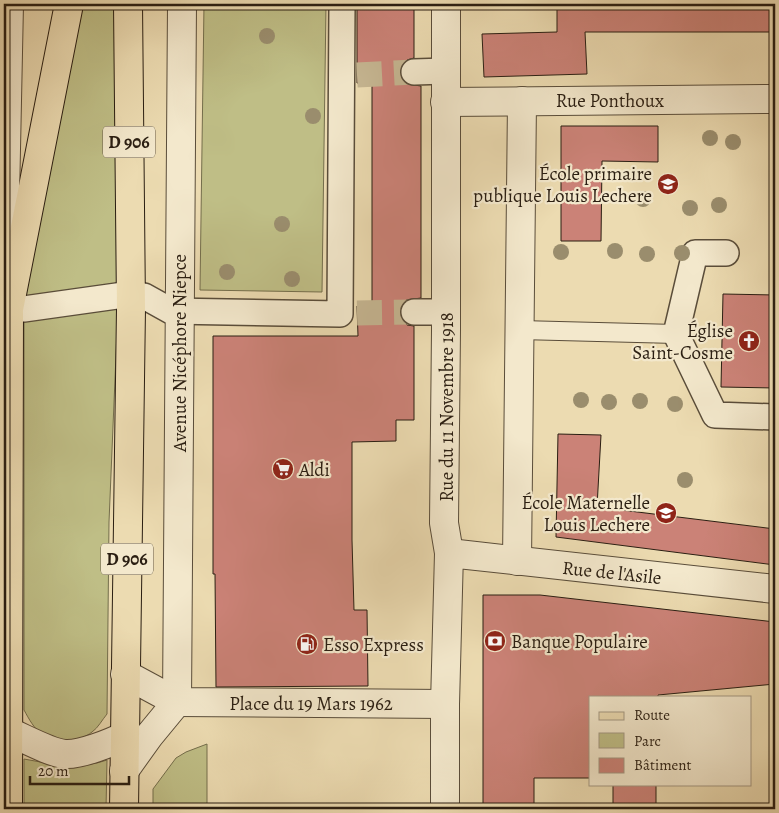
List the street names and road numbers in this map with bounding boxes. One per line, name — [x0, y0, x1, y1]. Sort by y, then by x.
street label: Rue Ponthoux — [556, 88, 664, 114]
road number: D 906 — [103, 126, 155, 158]
street label: Avenue Nicéphore Niepce — [167, 254, 193, 453]
street label: Rue du 11 Novembre 1918 — [434, 312, 460, 502]
road number: D 906 — [101, 544, 153, 574]
street label: Rue de l'Asile — [561, 555, 663, 591]
street label: Place du 19 Mars 1962 — [229, 691, 393, 717]

